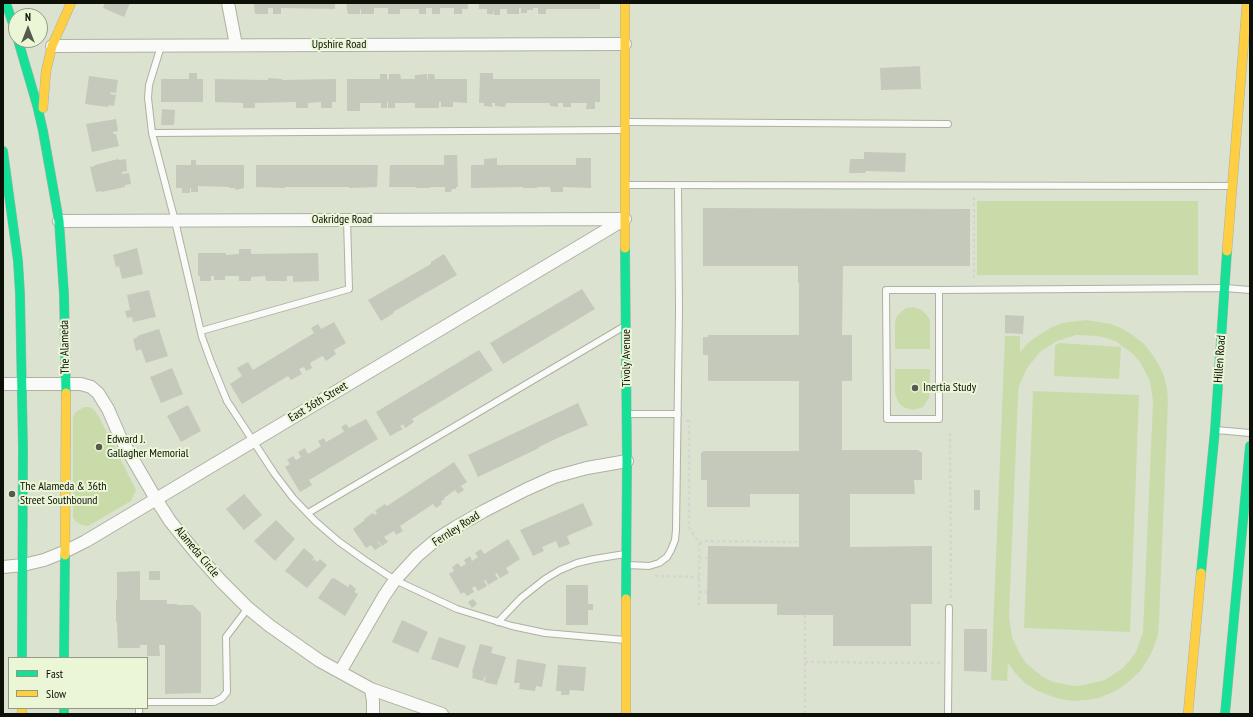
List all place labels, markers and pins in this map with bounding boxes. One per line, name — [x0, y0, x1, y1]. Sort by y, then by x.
place label: Inertia Study — [923, 381, 976, 395]
marker: Inertia Study — [910, 383, 920, 393]
place label: Edward J. Gallagher Memorial — [107, 433, 188, 461]
marker: Edward J. Gallagher Memorial — [94, 442, 104, 452]
place label: The Alameda & 36th Street Southbound — [20, 480, 107, 508]
marker: The Alameda & 36th Street Southbound — [7, 489, 17, 499]

